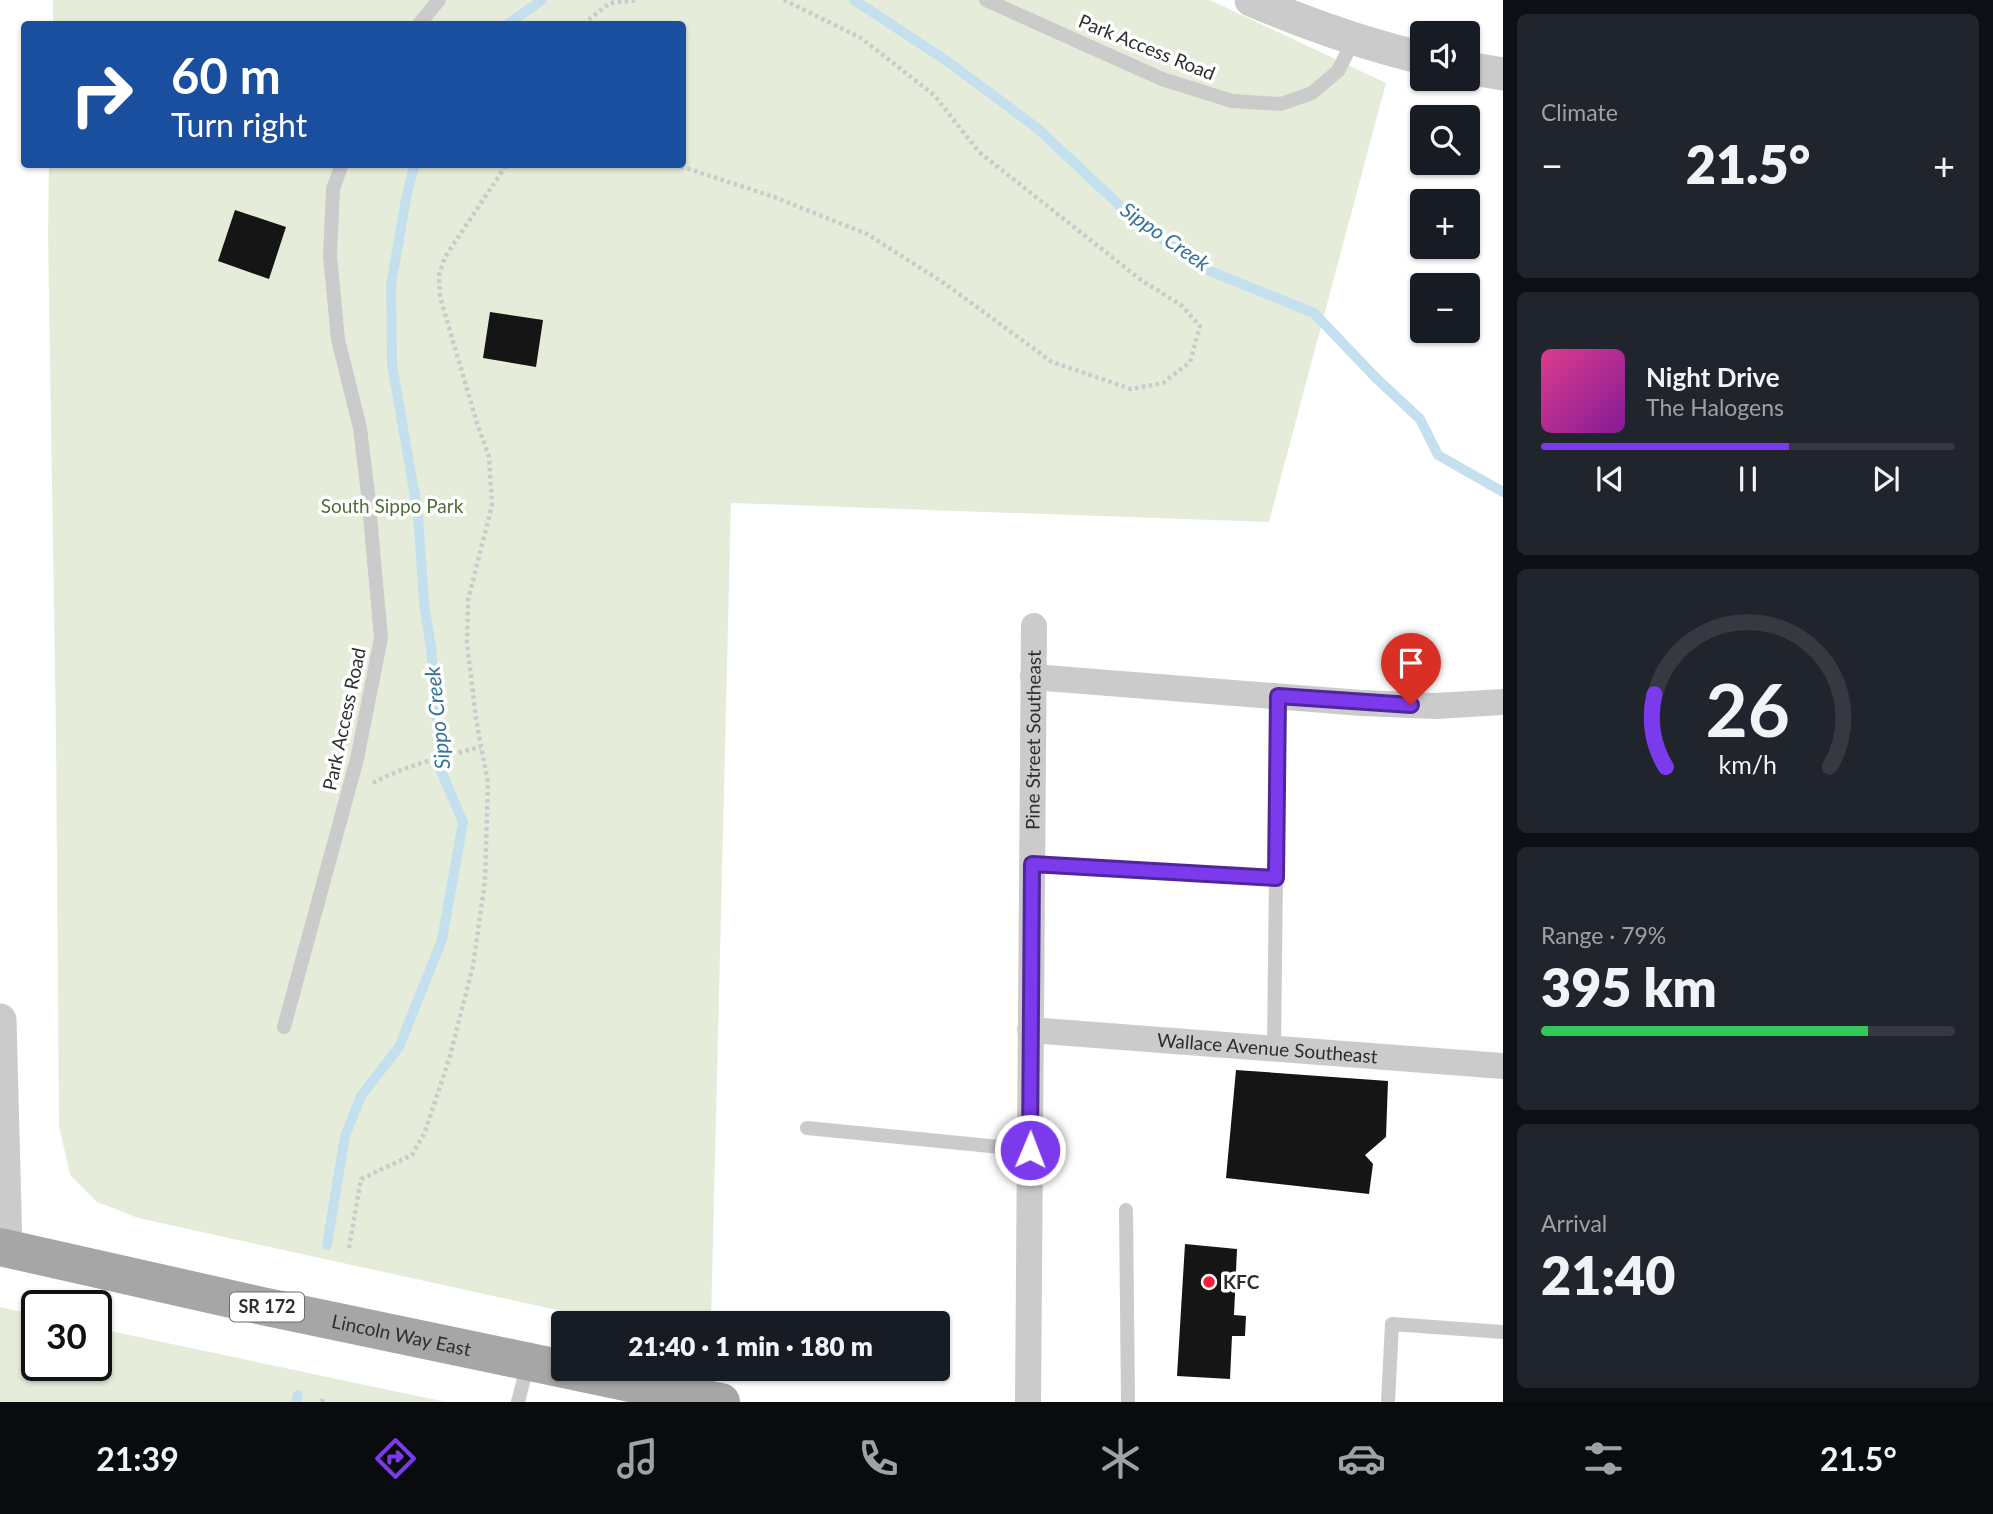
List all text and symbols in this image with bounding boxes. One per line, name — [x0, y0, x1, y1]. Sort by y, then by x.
street label: Park Access Road — [1076, 9, 1219, 84]
map controls — [1410, 21, 1480, 343]
button: sound — [1410, 21, 1480, 91]
text: 60 m — [171, 46, 281, 104]
icon: right — [56, 49, 147, 140]
text: Climate — [1541, 98, 1618, 126]
text: Turn right — [171, 105, 307, 144]
button: search — [1410, 105, 1480, 175]
text: 21.5° — [1686, 133, 1810, 195]
text: − — [1541, 142, 1563, 188]
text: + — [1933, 142, 1955, 188]
button: + — [1410, 189, 1480, 259]
water label: Sippo Creek — [1116, 196, 1216, 276]
button: − — [1410, 273, 1480, 343]
text: Night Drive — [1646, 361, 1780, 393]
text: The Halogens — [1646, 393, 1784, 421]
icon: previous — [1591, 460, 1629, 498]
icon: pause — [1729, 460, 1767, 498]
icon: next — [1867, 460, 1905, 498]
park label: South Sippo Park — [321, 494, 464, 517]
pin — [1381, 633, 1441, 705]
icon: arrive — [1392, 644, 1430, 682]
street label: Park Access Road — [317, 645, 370, 792]
street label: Pine Street Southeast — [1020, 650, 1045, 830]
water label: Sippo Creek — [419, 664, 454, 771]
text: 26 — [1706, 665, 1790, 753]
text: km/h — [1719, 749, 1777, 779]
text: Range · 79% — [1541, 921, 1666, 949]
text: 395 km — [1541, 956, 1717, 1018]
street label: Wallace Avenue Southeast — [1156, 1028, 1379, 1067]
position arrow — [993, 1113, 1067, 1187]
text: Arrival — [1541, 1209, 1607, 1237]
text: 21:40 — [1541, 1244, 1675, 1306]
place label: KFC — [1223, 1270, 1260, 1293]
marker: KFC — [1201, 1274, 1217, 1290]
speed limit sign: 30 — [21, 1290, 112, 1381]
road number: SR 172 — [230, 1292, 304, 1322]
street label: Lincoln Way East — [330, 1309, 473, 1360]
text: 21:40 · 1 min · 180 m — [628, 1330, 873, 1362]
icon: directions — [371, 1434, 420, 1483]
icon: music — [613, 1434, 662, 1483]
icon: phone — [854, 1434, 903, 1483]
icon: climate — [1096, 1434, 1145, 1483]
icon: car — [1337, 1434, 1386, 1483]
icon: filters — [1579, 1434, 1628, 1483]
text: 21:39 — [96, 1439, 179, 1478]
text: 21.5° — [1820, 1439, 1897, 1478]

